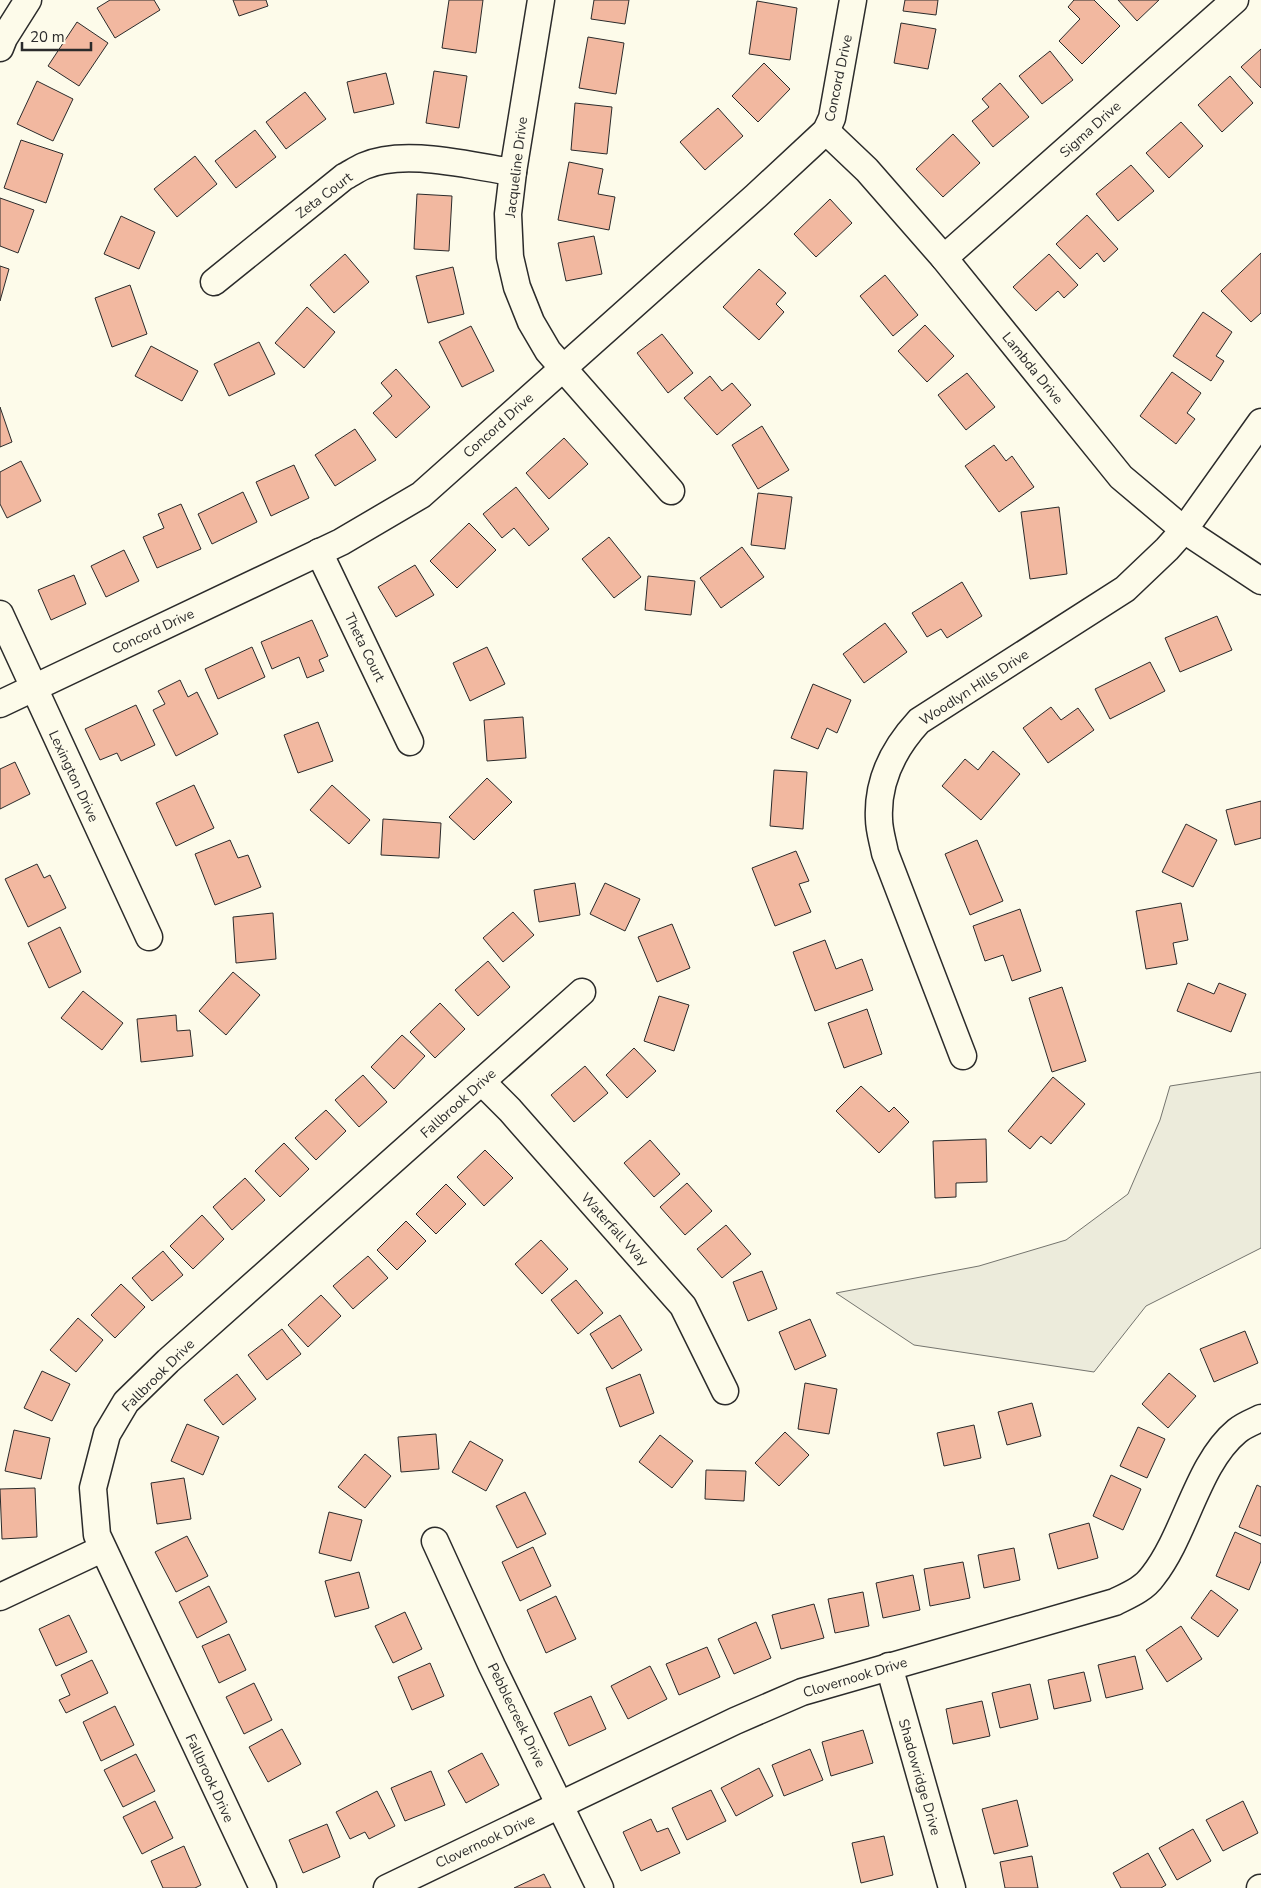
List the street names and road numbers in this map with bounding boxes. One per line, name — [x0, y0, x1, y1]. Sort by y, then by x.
street label: Concord Drive — [820, 33, 857, 123]
street label: Sigma Drive — [1056, 97, 1125, 162]
street label: Jacqueline Drive — [501, 116, 532, 220]
street label: Zeta Court — [292, 168, 357, 223]
street label: Lambda Drive — [998, 328, 1068, 408]
street label: Concord Drive — [459, 389, 538, 462]
street label: Concord Drive — [109, 604, 197, 659]
street label: Theta Court — [340, 610, 389, 685]
street label: Woodlyn Hills Drive — [916, 645, 1033, 730]
street label: Lexington Drive — [44, 727, 103, 825]
street label: Fallbrook Drive — [416, 1064, 500, 1142]
street label: Waterfall Way — [577, 1189, 653, 1271]
street label: Fallbrook Drive — [118, 1335, 199, 1416]
street label: Clovernook Drive — [801, 1653, 910, 1702]
street label: Pebblecreek Drive — [483, 1660, 550, 1771]
street label: Shadowridge Drive — [894, 1717, 945, 1838]
street label: Fallbrook Drive — [181, 1731, 238, 1826]
street label: Clovernook Drive — [432, 1810, 538, 1873]

